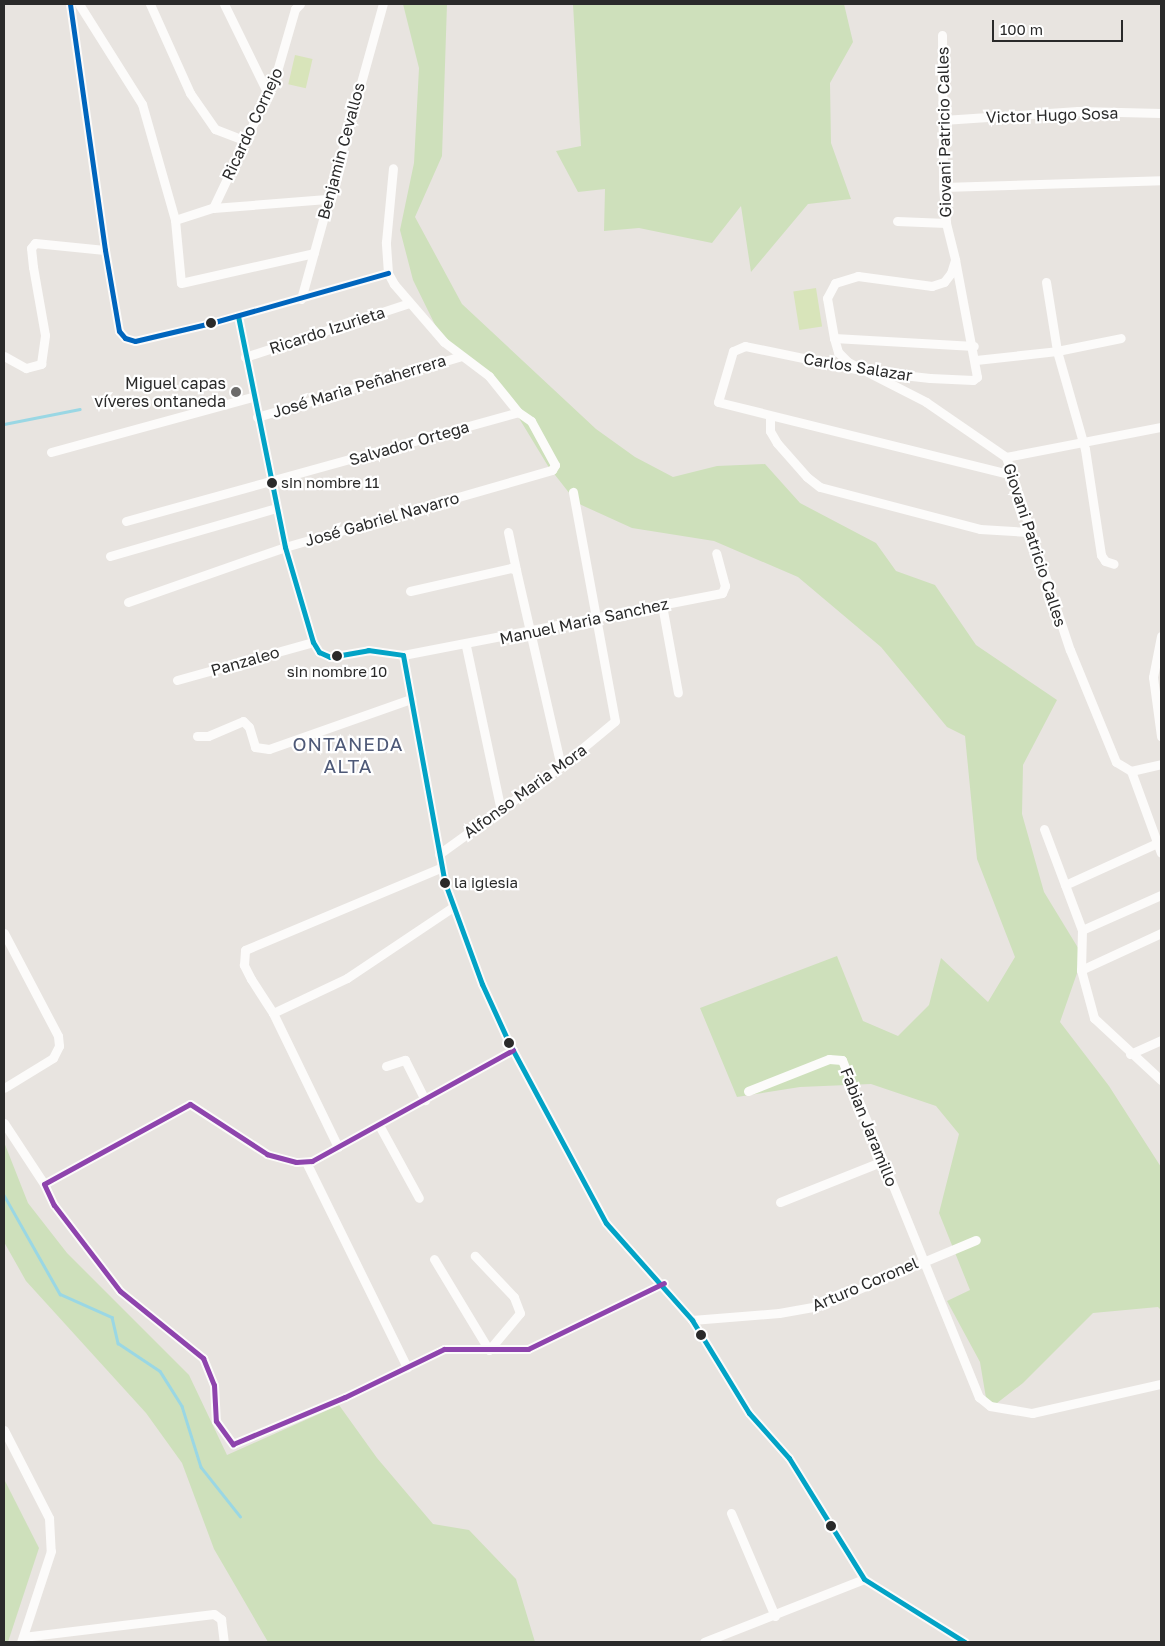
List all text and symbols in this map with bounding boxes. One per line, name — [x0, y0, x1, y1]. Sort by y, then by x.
scale bar — [995, 10, 1126, 42]
text: 100 m — [1000, 20, 1043, 38]
street label: Giovani Patricio Calles — [933, 46, 955, 218]
street label: Ricardo Cornejo — [217, 65, 287, 183]
street label: Benjamin Cevallos — [313, 80, 369, 222]
street label: Victor Hugo Sosa — [985, 103, 1119, 127]
street label: Ricardo Izurieta — [267, 302, 387, 358]
unlabelled marker — [206, 318, 216, 328]
street label: Carlos Salazar — [802, 349, 914, 385]
street label: José Maria Peñaherrera — [270, 350, 448, 422]
place label: Miguel capas víveres ontaneda — [94, 373, 226, 411]
marker: Miguel capas víveres ontaneda — [230, 386, 242, 398]
street label: Salvador Ortega — [347, 417, 471, 469]
street label: Giovani Patricio Calles — [999, 461, 1071, 629]
place label: sin nombre 11 — [281, 474, 379, 492]
marker: sin nombre 11 — [267, 478, 277, 488]
street label: José Gabriel Navarro — [303, 488, 461, 550]
street label: Manuel Maria Sanchez — [498, 594, 670, 648]
street label: Panzaleo — [209, 642, 281, 680]
marker: sin nombre 10 — [332, 651, 342, 661]
place label: sin nombre 10 — [287, 663, 387, 681]
district label: ONTANEDA ALTA — [291, 733, 405, 777]
street label: Alfonso Maria Mora — [460, 740, 590, 842]
place label: la iglesia — [454, 874, 518, 892]
marker: la iglesia — [440, 878, 450, 888]
unlabelled marker — [504, 1038, 514, 1048]
street label: Fabian Jaramillo — [836, 1065, 902, 1189]
street label: Arturo Coronel — [809, 1253, 921, 1315]
unlabelled marker — [696, 1330, 706, 1340]
unlabelled marker — [826, 1521, 836, 1531]

